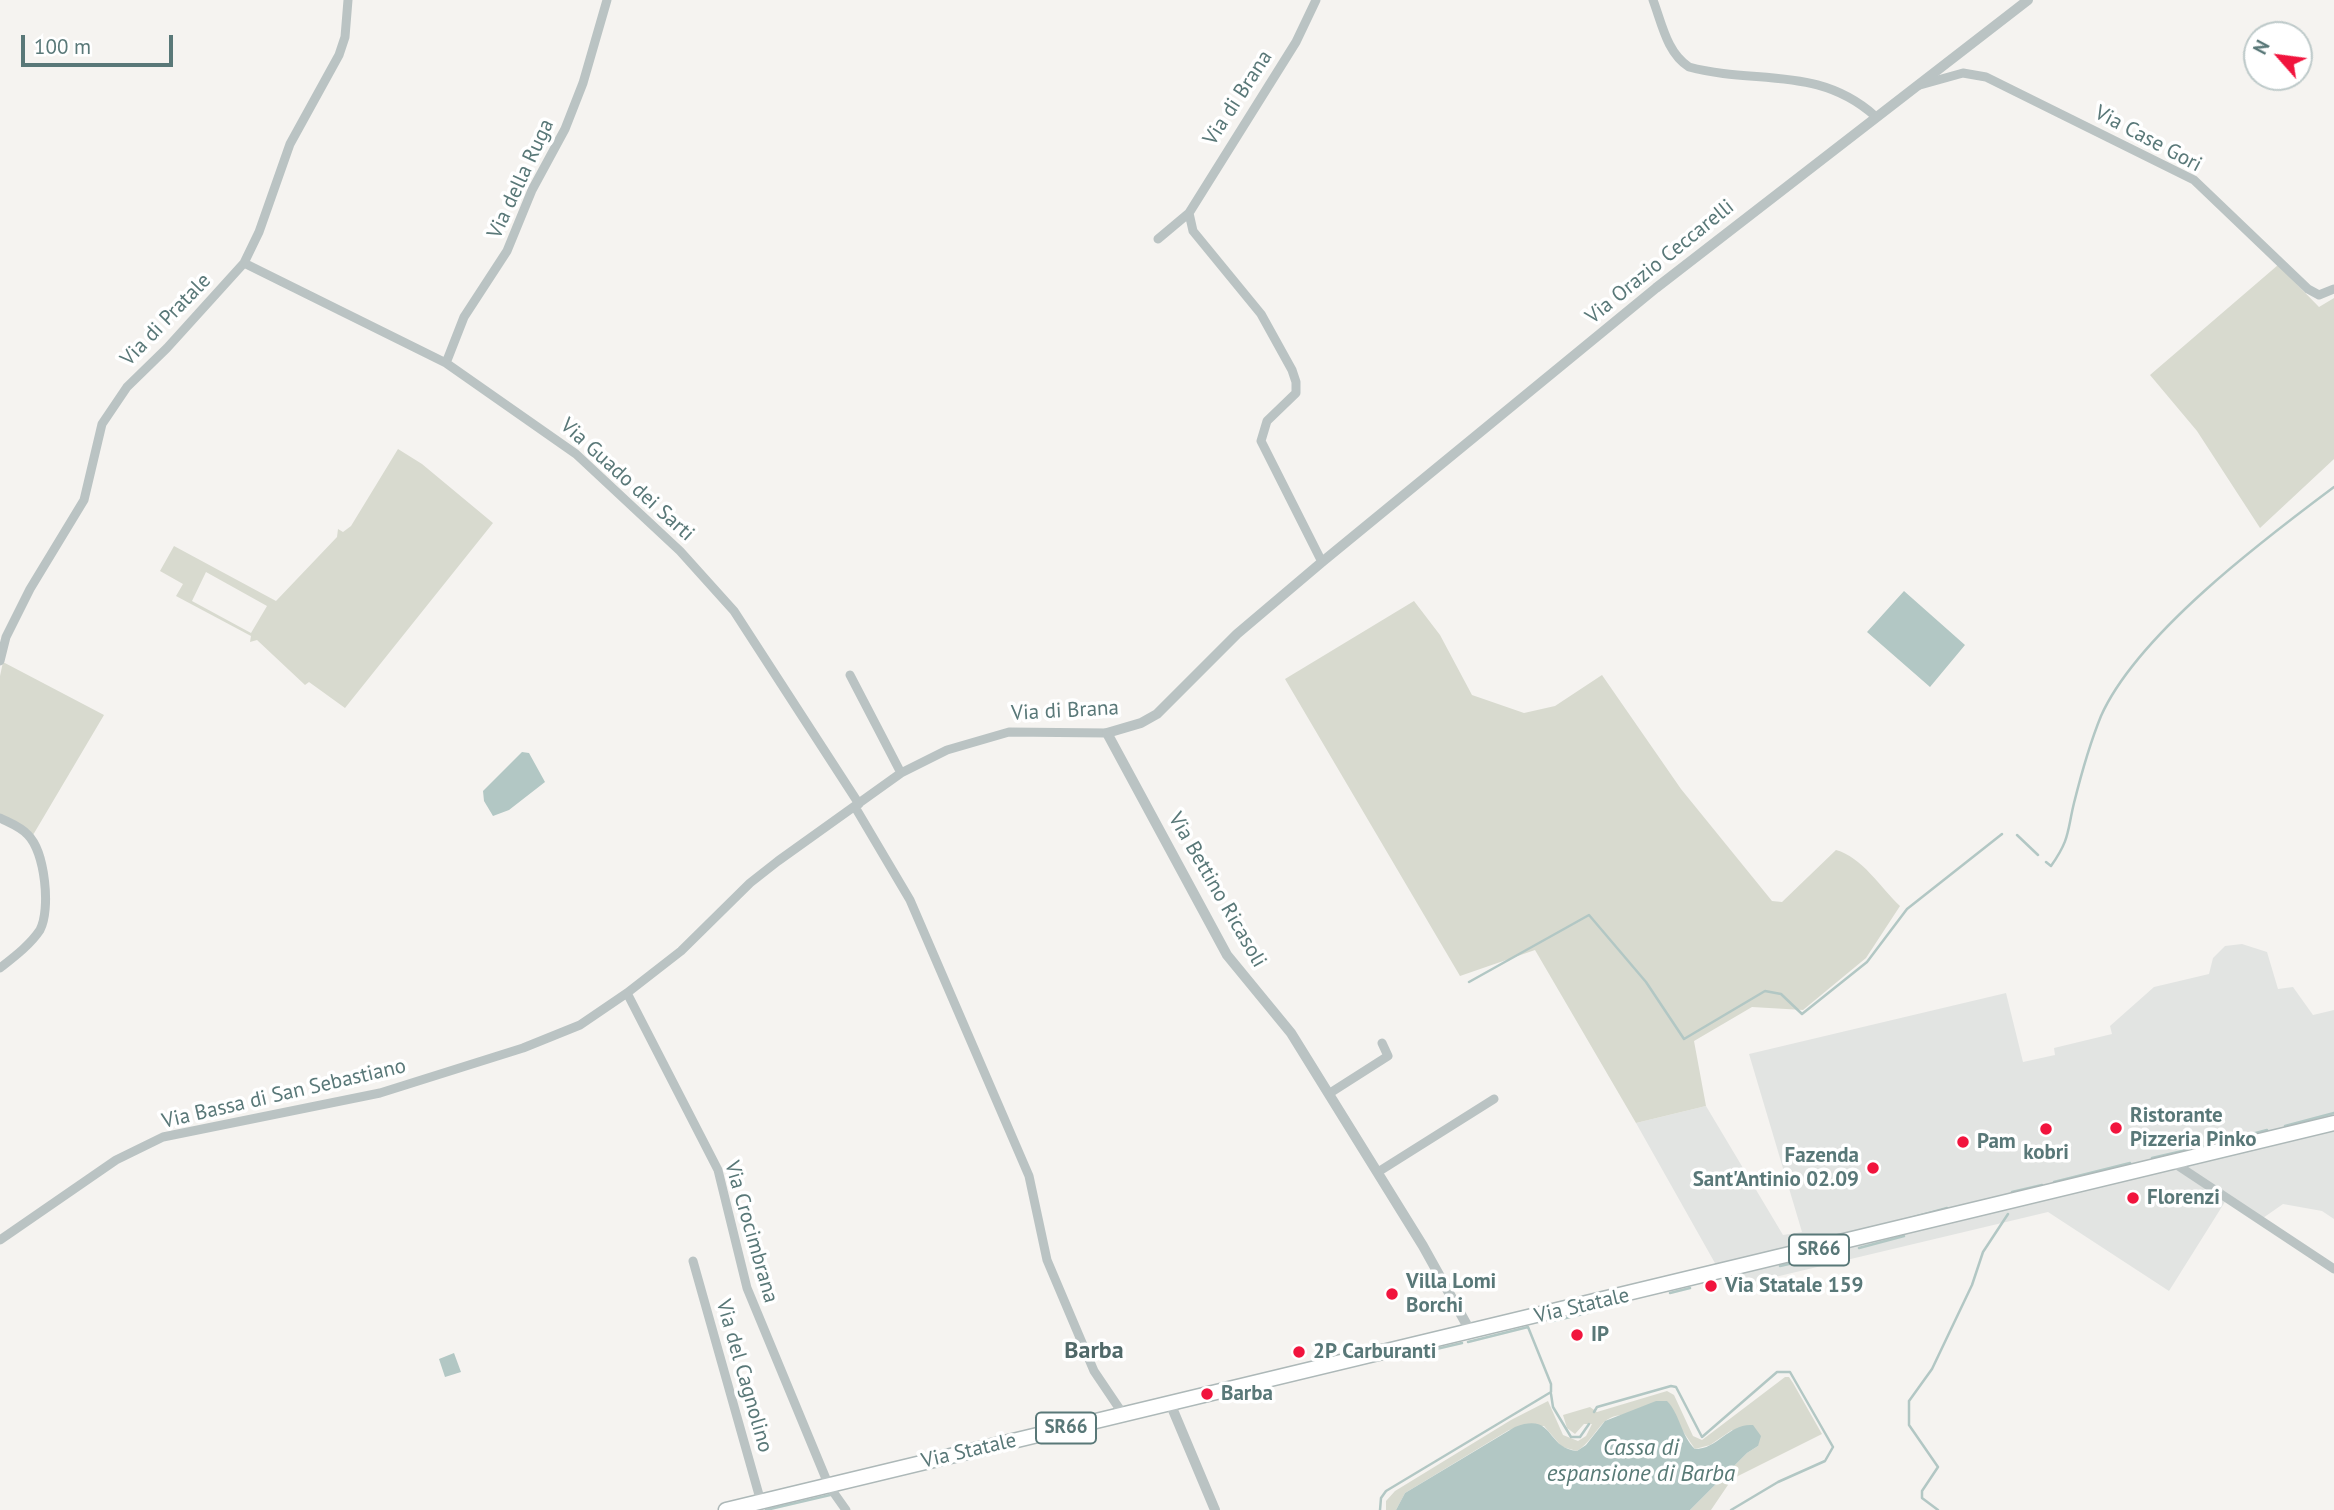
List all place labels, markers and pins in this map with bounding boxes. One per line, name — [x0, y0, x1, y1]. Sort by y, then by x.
place label: Ristorante Pizzeria Pinko — [2130, 1103, 2257, 1153]
marker: Ristorante Pizzeria Pinko — [2108, 1120, 2124, 1136]
marker: kobri — [2038, 1121, 2054, 1137]
place label: Pam — [1977, 1129, 2016, 1155]
marker: Pam — [1955, 1134, 1971, 1150]
place label: kobri — [2023, 1140, 2069, 1166]
place label: Fazenda Sant'Antinio 02.09 — [1693, 1143, 1859, 1193]
marker: Fazenda Sant'Antinio 02.09 — [1865, 1160, 1881, 1176]
place label: Florenzi — [2147, 1185, 2220, 1211]
marker: Florenzi — [2125, 1190, 2141, 1206]
place label: Villa Lomi Borchi — [1406, 1269, 1496, 1319]
place label: Via Statale 159 — [1725, 1273, 1864, 1299]
marker: Via Statale 159 — [1703, 1278, 1719, 1294]
marker: Villa Lomi Borchi — [1384, 1286, 1400, 1302]
place label: IP — [1591, 1322, 1609, 1348]
marker: IP — [1569, 1327, 1585, 1343]
place label: 2P Carburanti — [1313, 1339, 1436, 1365]
marker: 2P Carburanti — [1291, 1344, 1307, 1360]
place label: Barba — [1221, 1381, 1273, 1407]
marker: Barba — [1199, 1386, 1215, 1402]

